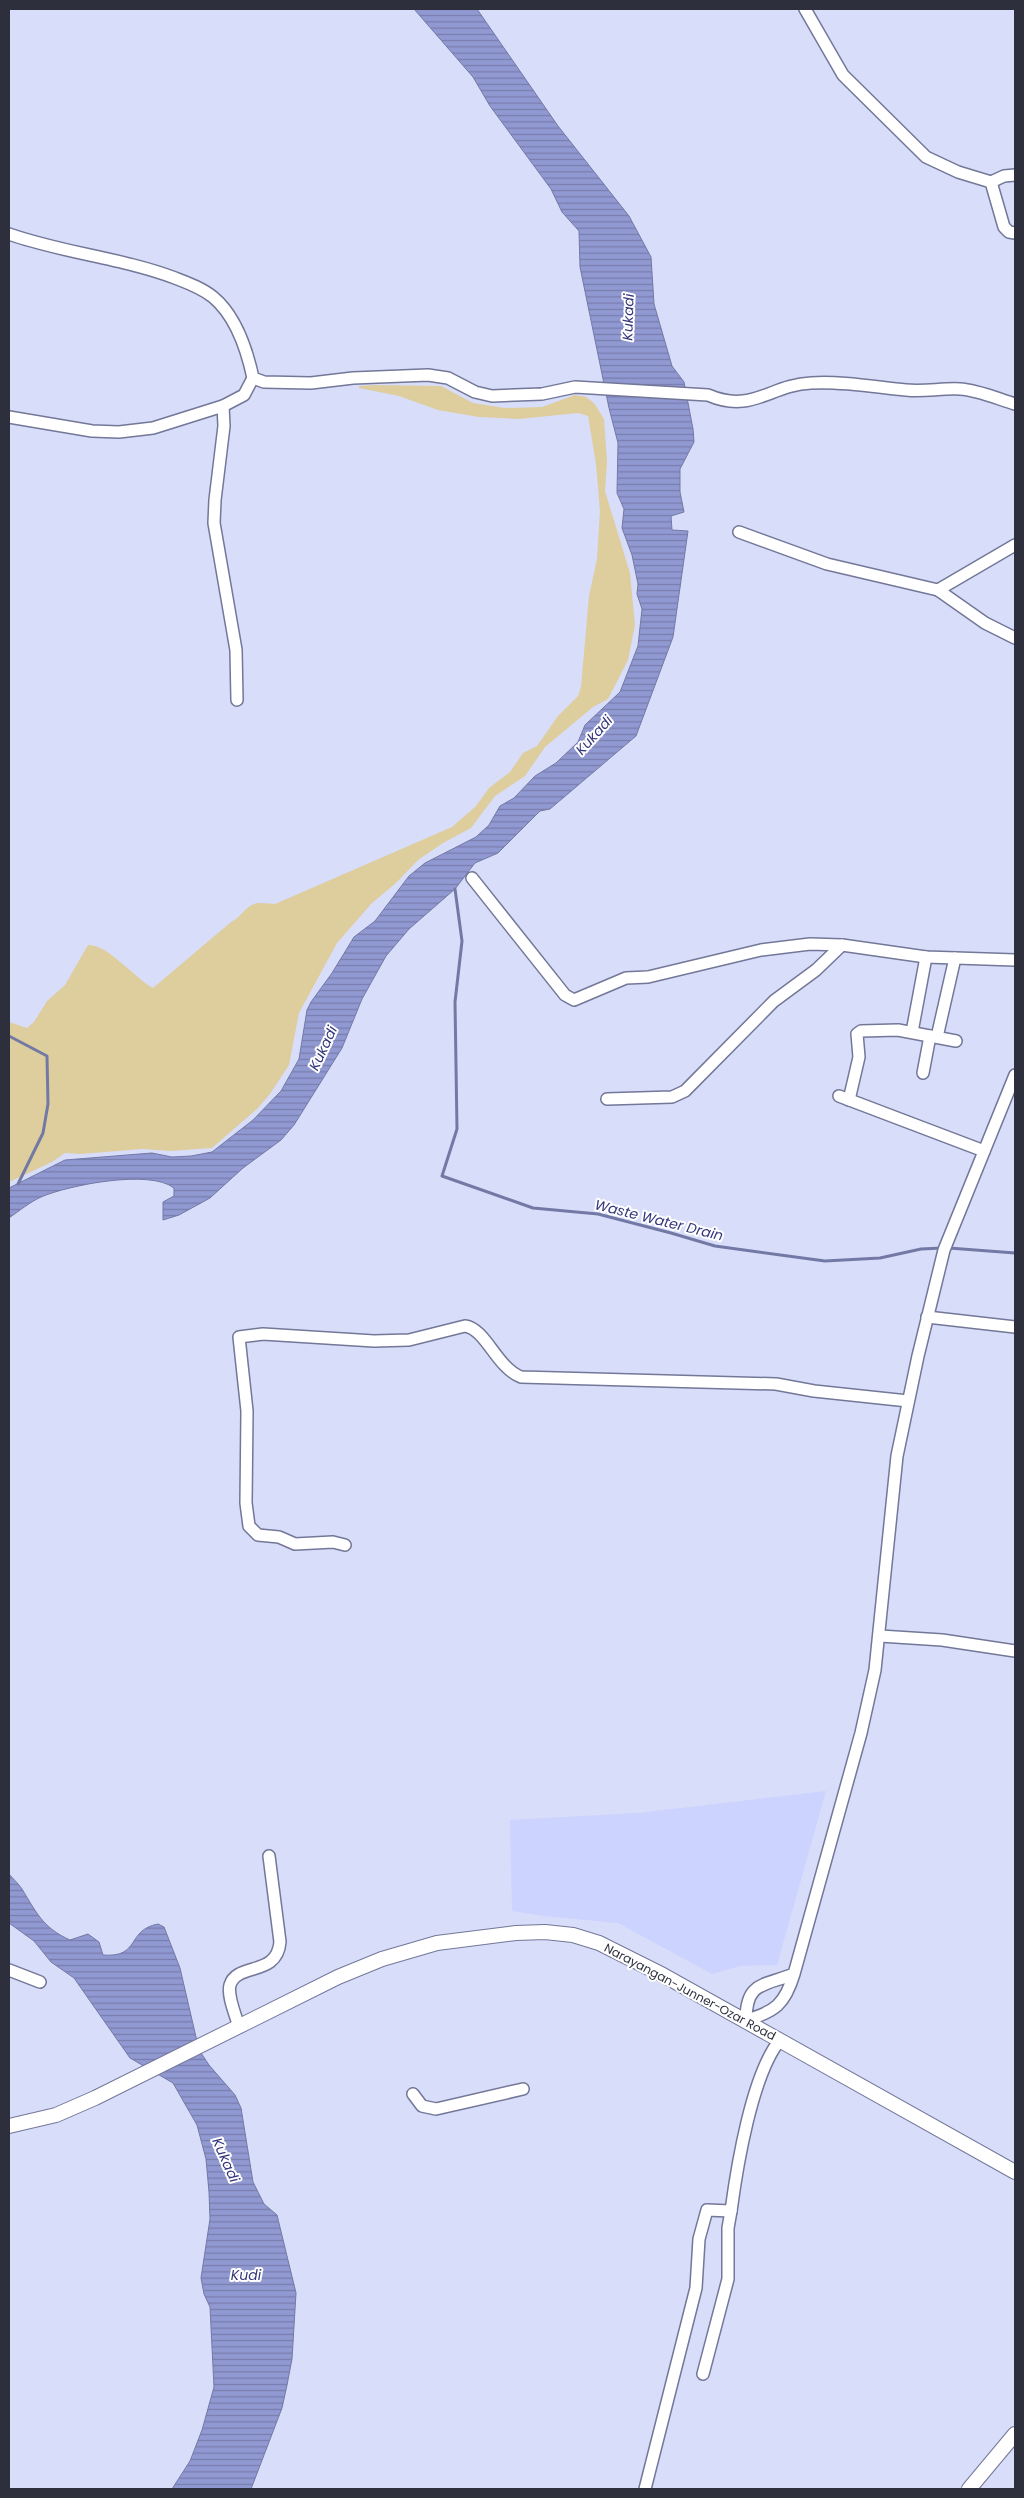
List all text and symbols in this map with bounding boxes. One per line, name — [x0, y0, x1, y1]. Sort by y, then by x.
water label: Kukadi — [617, 293, 639, 341]
water label: Kukadi — [571, 710, 618, 759]
water label: Kukadi — [304, 1022, 342, 1073]
water label: Waste Water Drain — [593, 1194, 725, 1246]
street label: Narayangan-Junner-Ozar Road — [601, 1939, 779, 2044]
water label: Kukadi — [207, 2134, 245, 2186]
water label: Kudi — [231, 2265, 262, 2285]

